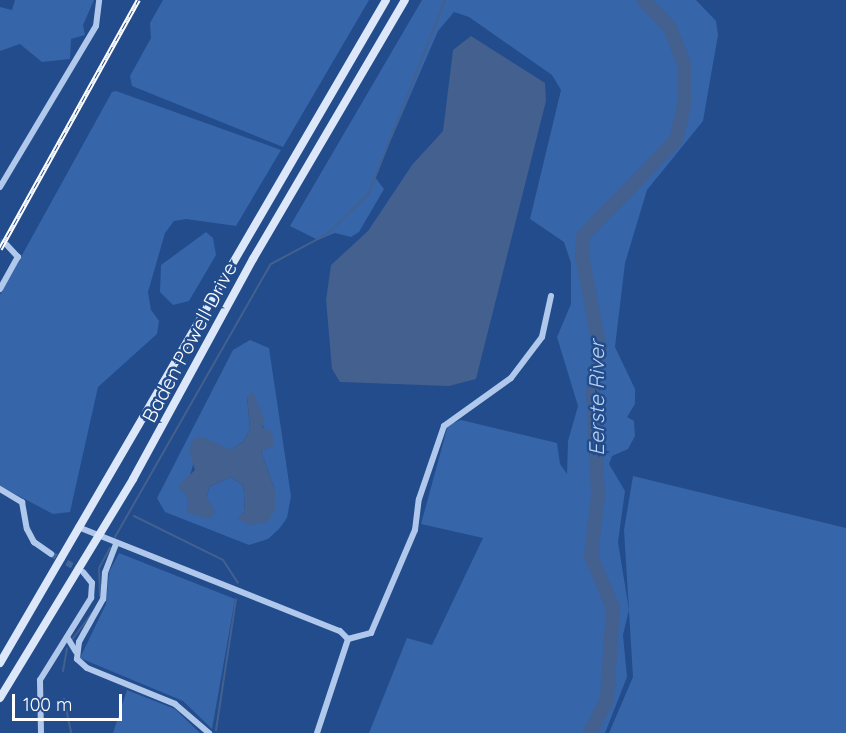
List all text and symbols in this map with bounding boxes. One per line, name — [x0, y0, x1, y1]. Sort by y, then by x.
street label: Baden Powell Drive — [136, 258, 242, 426]
water label: Eerste River — [583, 340, 609, 456]
scale bar — [15, 682, 124, 720]
text: 100 m — [23, 693, 72, 716]

